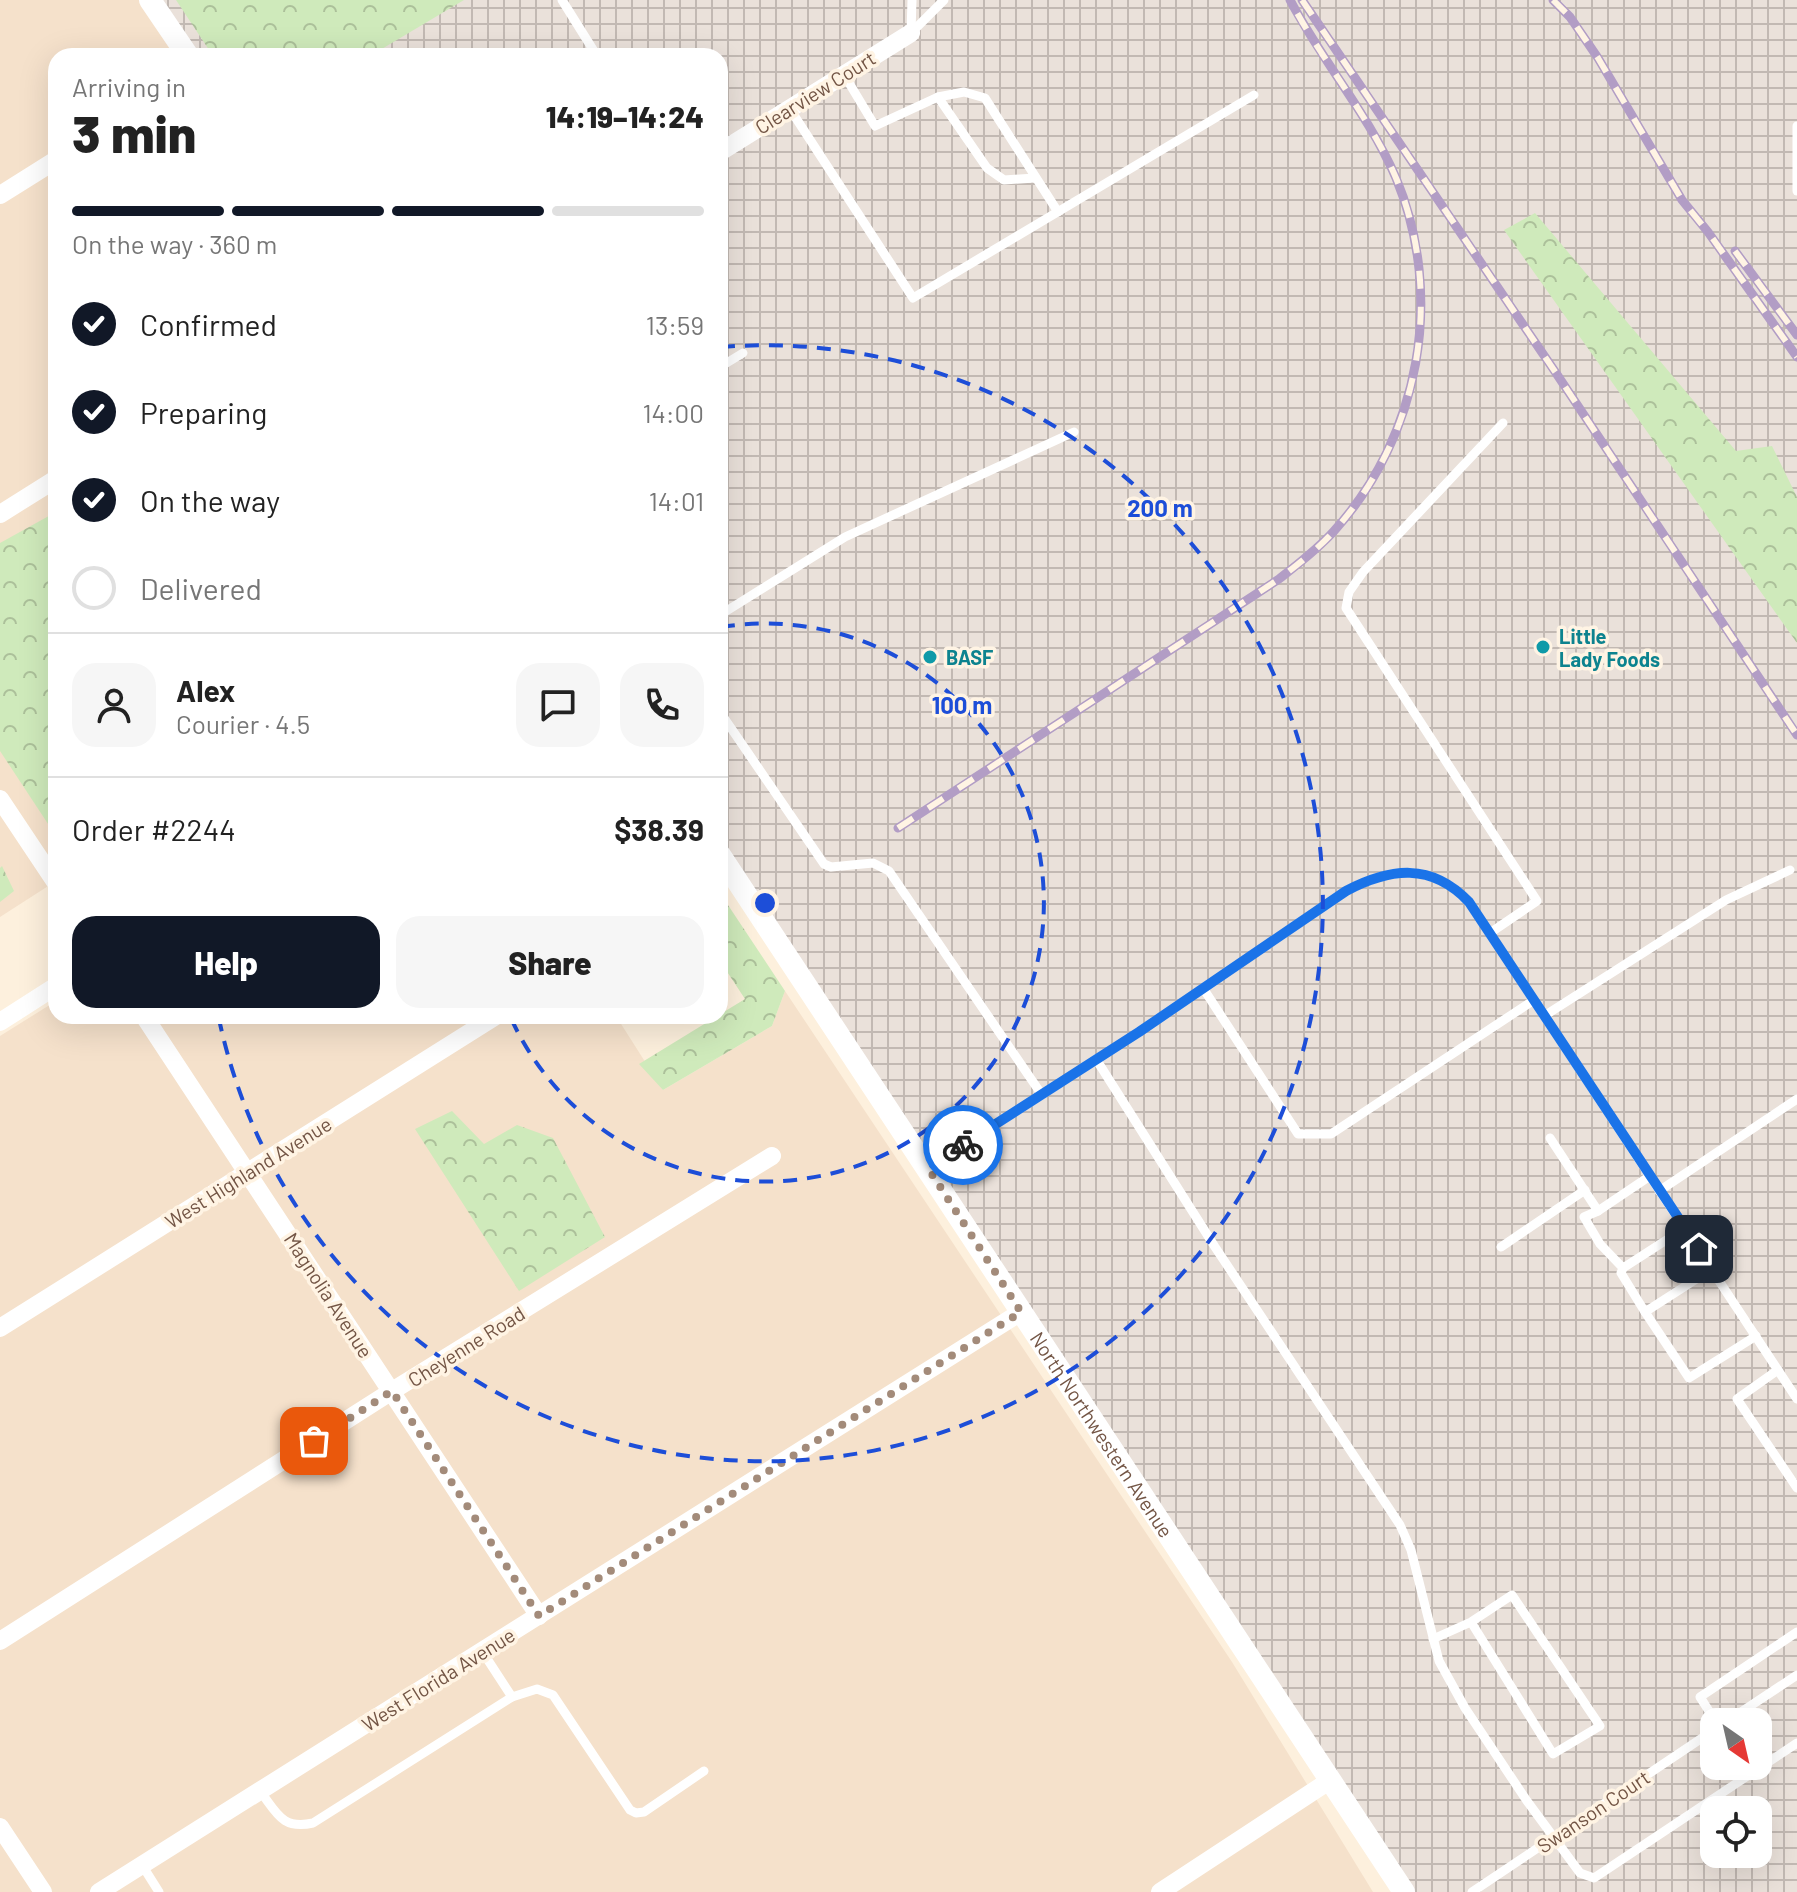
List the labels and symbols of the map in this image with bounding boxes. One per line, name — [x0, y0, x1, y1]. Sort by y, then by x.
street label: Clearview Court — [750, 45, 880, 139]
text: 200 m — [1127, 493, 1193, 522]
place label: Little Lady Foods — [1559, 624, 1660, 671]
marker: Little Lady Foods — [1534, 638, 1552, 656]
place label: BASF — [946, 645, 993, 669]
marker: BASF — [921, 648, 939, 666]
text: 100 m — [932, 690, 992, 719]
centre of rings — [751, 889, 779, 917]
courier — [923, 1105, 1003, 1185]
street label: West Highland Avenue — [160, 1111, 336, 1233]
pin — [1665, 1215, 1733, 1283]
street label: Magnolia Avenue — [280, 1228, 378, 1362]
street label: Cheyenne Road — [403, 1301, 529, 1391]
street label: North Northwestern Avenue — [1026, 1327, 1179, 1542]
pin — [280, 1407, 348, 1475]
street label: West Florida Avenue — [357, 1622, 519, 1736]
north arrow — [1700, 1708, 1772, 1780]
street label: Swanson Court — [1532, 1764, 1654, 1858]

